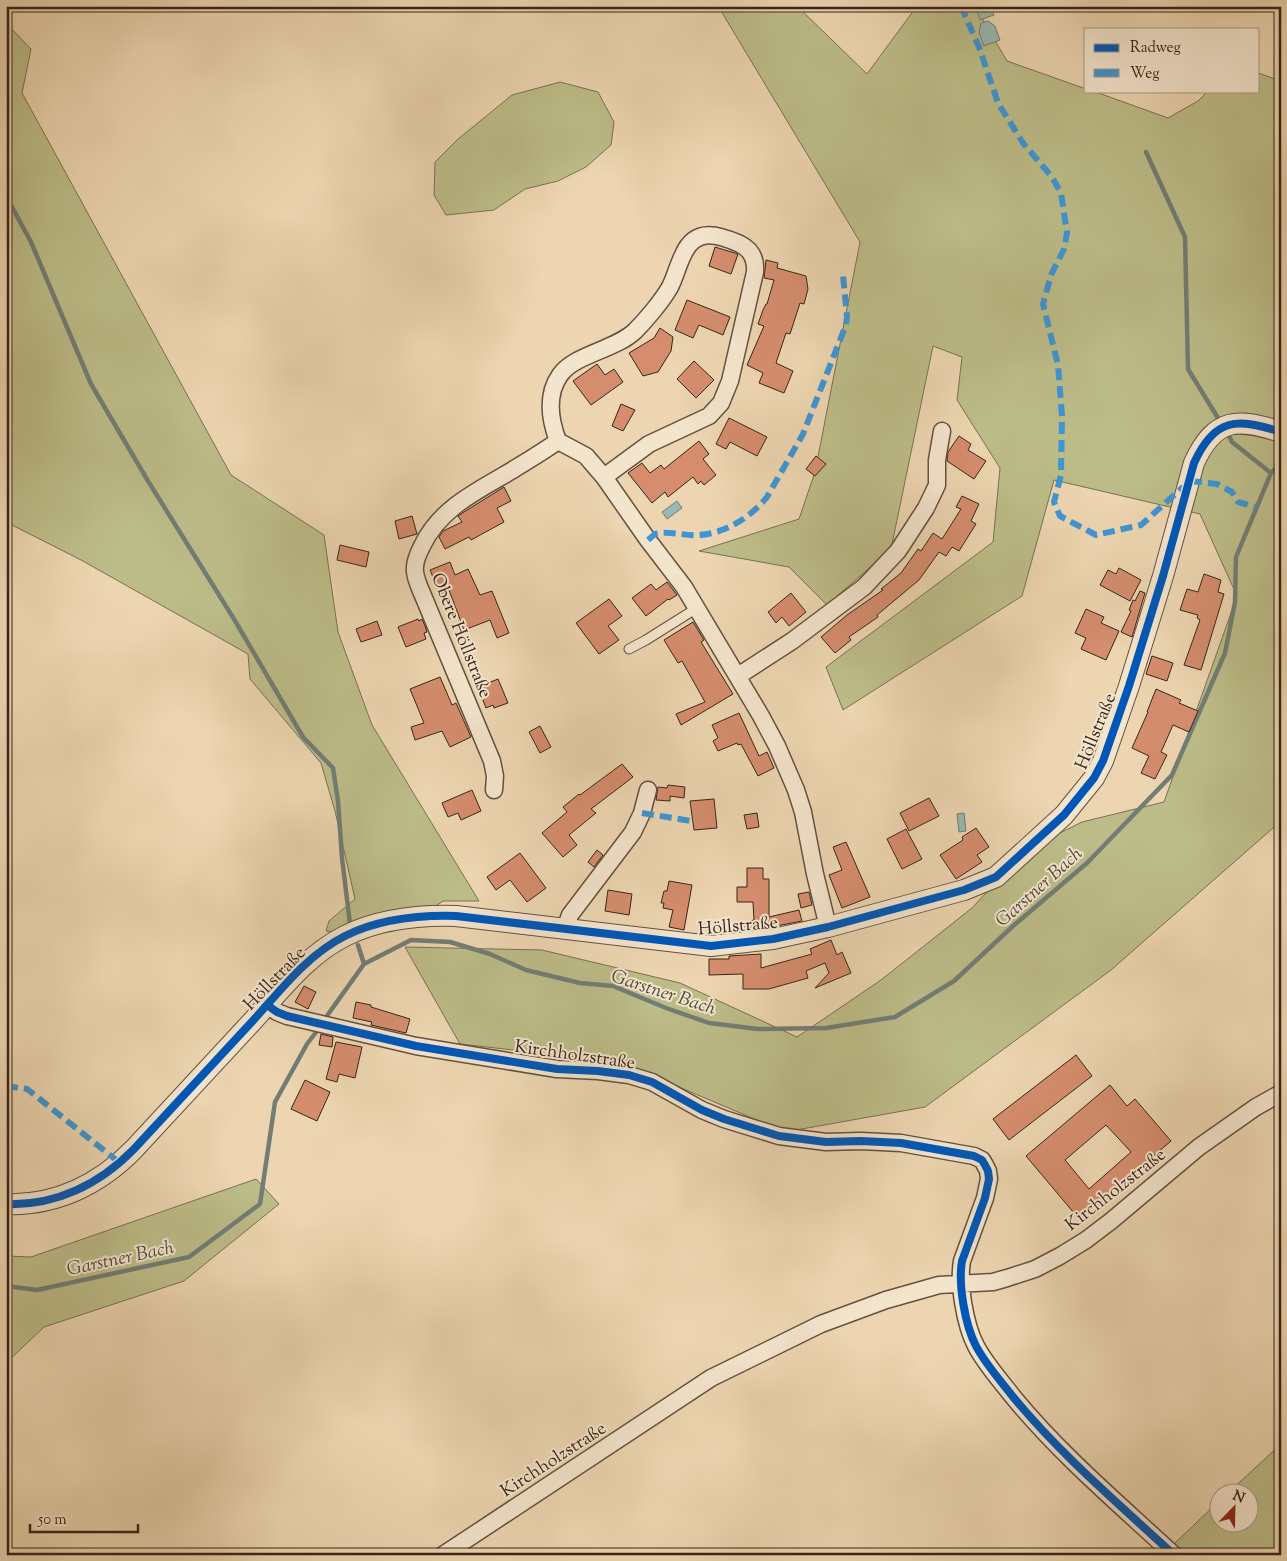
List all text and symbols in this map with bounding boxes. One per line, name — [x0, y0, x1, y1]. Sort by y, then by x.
legend — [1084, 28, 1260, 92]
text: Radweg — [1130, 38, 1181, 59]
text: Weg — [1130, 64, 1160, 85]
street label: Obere Höllstraße — [423, 569, 497, 702]
street label: Höllstraße — [1070, 690, 1124, 774]
water label: Garstner Bach — [990, 841, 1090, 934]
street label: Höllstraße — [697, 911, 779, 943]
street label: Höllstraße — [238, 942, 313, 1017]
water label: Garstner Bach — [607, 964, 720, 1023]
street label: Kirchholzstraße — [513, 1035, 637, 1077]
street label: Kirchholzstraße — [1060, 1143, 1172, 1238]
water label: Garstner Bach — [65, 1235, 177, 1284]
street label: Kirchholzstraße — [496, 1417, 612, 1505]
north arrow — [1210, 1484, 1260, 1534]
text: N — [1229, 1486, 1247, 1509]
scale bar — [30, 1501, 138, 1533]
text: 50 m — [37, 1510, 67, 1531]

